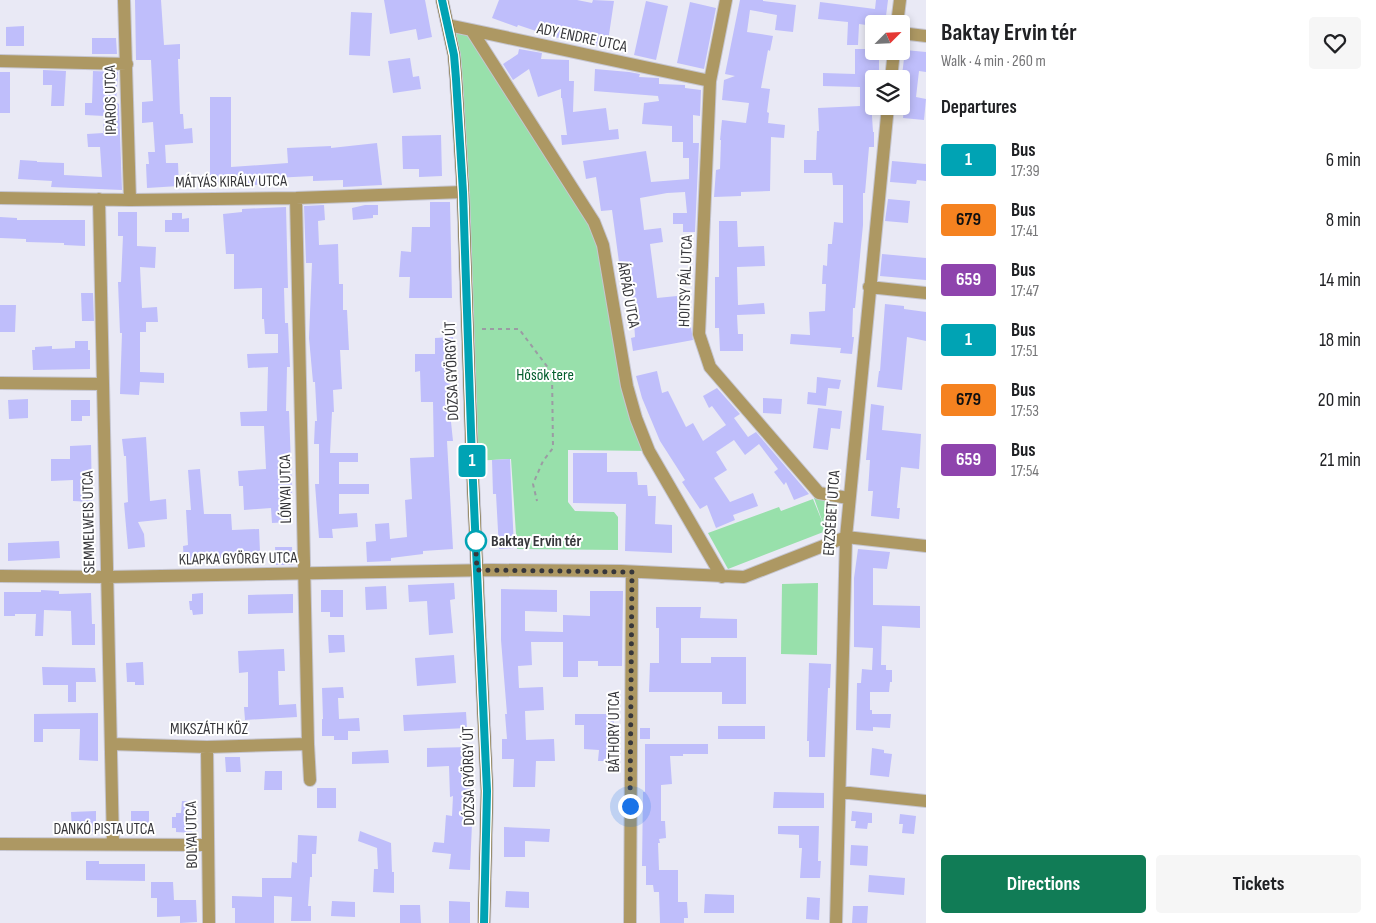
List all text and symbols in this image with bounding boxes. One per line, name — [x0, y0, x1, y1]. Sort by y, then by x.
north arrow — [865, 15, 910, 60]
map controls — [865, 15, 910, 115]
button: heart — [1309, 17, 1361, 69]
text: Baktay Ervin tér — [941, 18, 1077, 47]
street label: ADY ENDRE UTCA — [534, 19, 629, 57]
text: Walk · 4 min · 260 m — [941, 52, 1046, 71]
street label: IPAROS UTCA — [101, 65, 121, 135]
button: layers — [865, 70, 910, 115]
text: Departures — [941, 96, 1017, 119]
text: Bus — [1011, 139, 1036, 162]
text: 1 — [965, 149, 972, 170]
text: 6 min — [1326, 149, 1361, 172]
text: 17:39 — [1011, 162, 1040, 181]
street label: MÁTYÁS KIRÁLY UTCA — [175, 172, 287, 192]
text: Bus — [1011, 199, 1036, 222]
text: 679 — [956, 209, 981, 230]
text: 8 min — [1326, 209, 1361, 232]
text: 17:41 — [1011, 222, 1038, 241]
street label: HOITSY PÁL UTCA — [675, 234, 697, 327]
text: Bus — [1011, 259, 1036, 282]
street label: ÁRPÁD UTCA — [613, 260, 643, 330]
text: 659 — [956, 269, 981, 290]
text: 14 min — [1320, 269, 1361, 292]
text: 17:47 — [1011, 282, 1039, 301]
text: Bus — [1011, 319, 1036, 342]
street label: DÓZSA GYÖRGY ÚT — [441, 321, 463, 421]
text: 1 — [965, 329, 972, 350]
text: 18 min — [1319, 329, 1361, 352]
text: 17:51 — [1011, 342, 1038, 361]
park label: Hősök tere — [516, 366, 574, 385]
text: Bus — [1011, 379, 1036, 402]
text: 679 — [956, 389, 981, 410]
text: 20 min — [1318, 389, 1361, 412]
text: 17:53 — [1011, 402, 1039, 421]
text: Bus — [1011, 439, 1036, 462]
line badge: 1 — [456, 445, 488, 477]
text: 659 — [956, 449, 981, 470]
text: 21 min — [1320, 449, 1361, 472]
text: 1 — [468, 450, 476, 471]
street label: LÓNYAI UTCA — [276, 454, 296, 524]
text: 17:54 — [1011, 462, 1039, 481]
street label: SEMMELWEIS UTCA — [79, 470, 99, 574]
street label: ERZSÉBET UTCA — [820, 470, 844, 556]
marker: Baktay Ervin tér — [465, 530, 487, 552]
place label: Baktay Ervin tér — [491, 532, 581, 551]
street label: KLAPKA GYÖRGY UTCA — [179, 548, 298, 570]
street label: BÁTHORY UTCA — [605, 691, 624, 772]
street label: MIKSZÁTH KÖZ — [170, 720, 248, 739]
street label: DÓZSA GYÖRGY ÚT — [459, 726, 479, 826]
your location — [618, 794, 643, 819]
street label: BOLYAI UTCA — [182, 801, 202, 869]
street label: DANKÓ PISTA UTCA — [54, 820, 155, 839]
button: Directions — [941, 855, 1146, 913]
button: Tickets — [1156, 855, 1361, 913]

